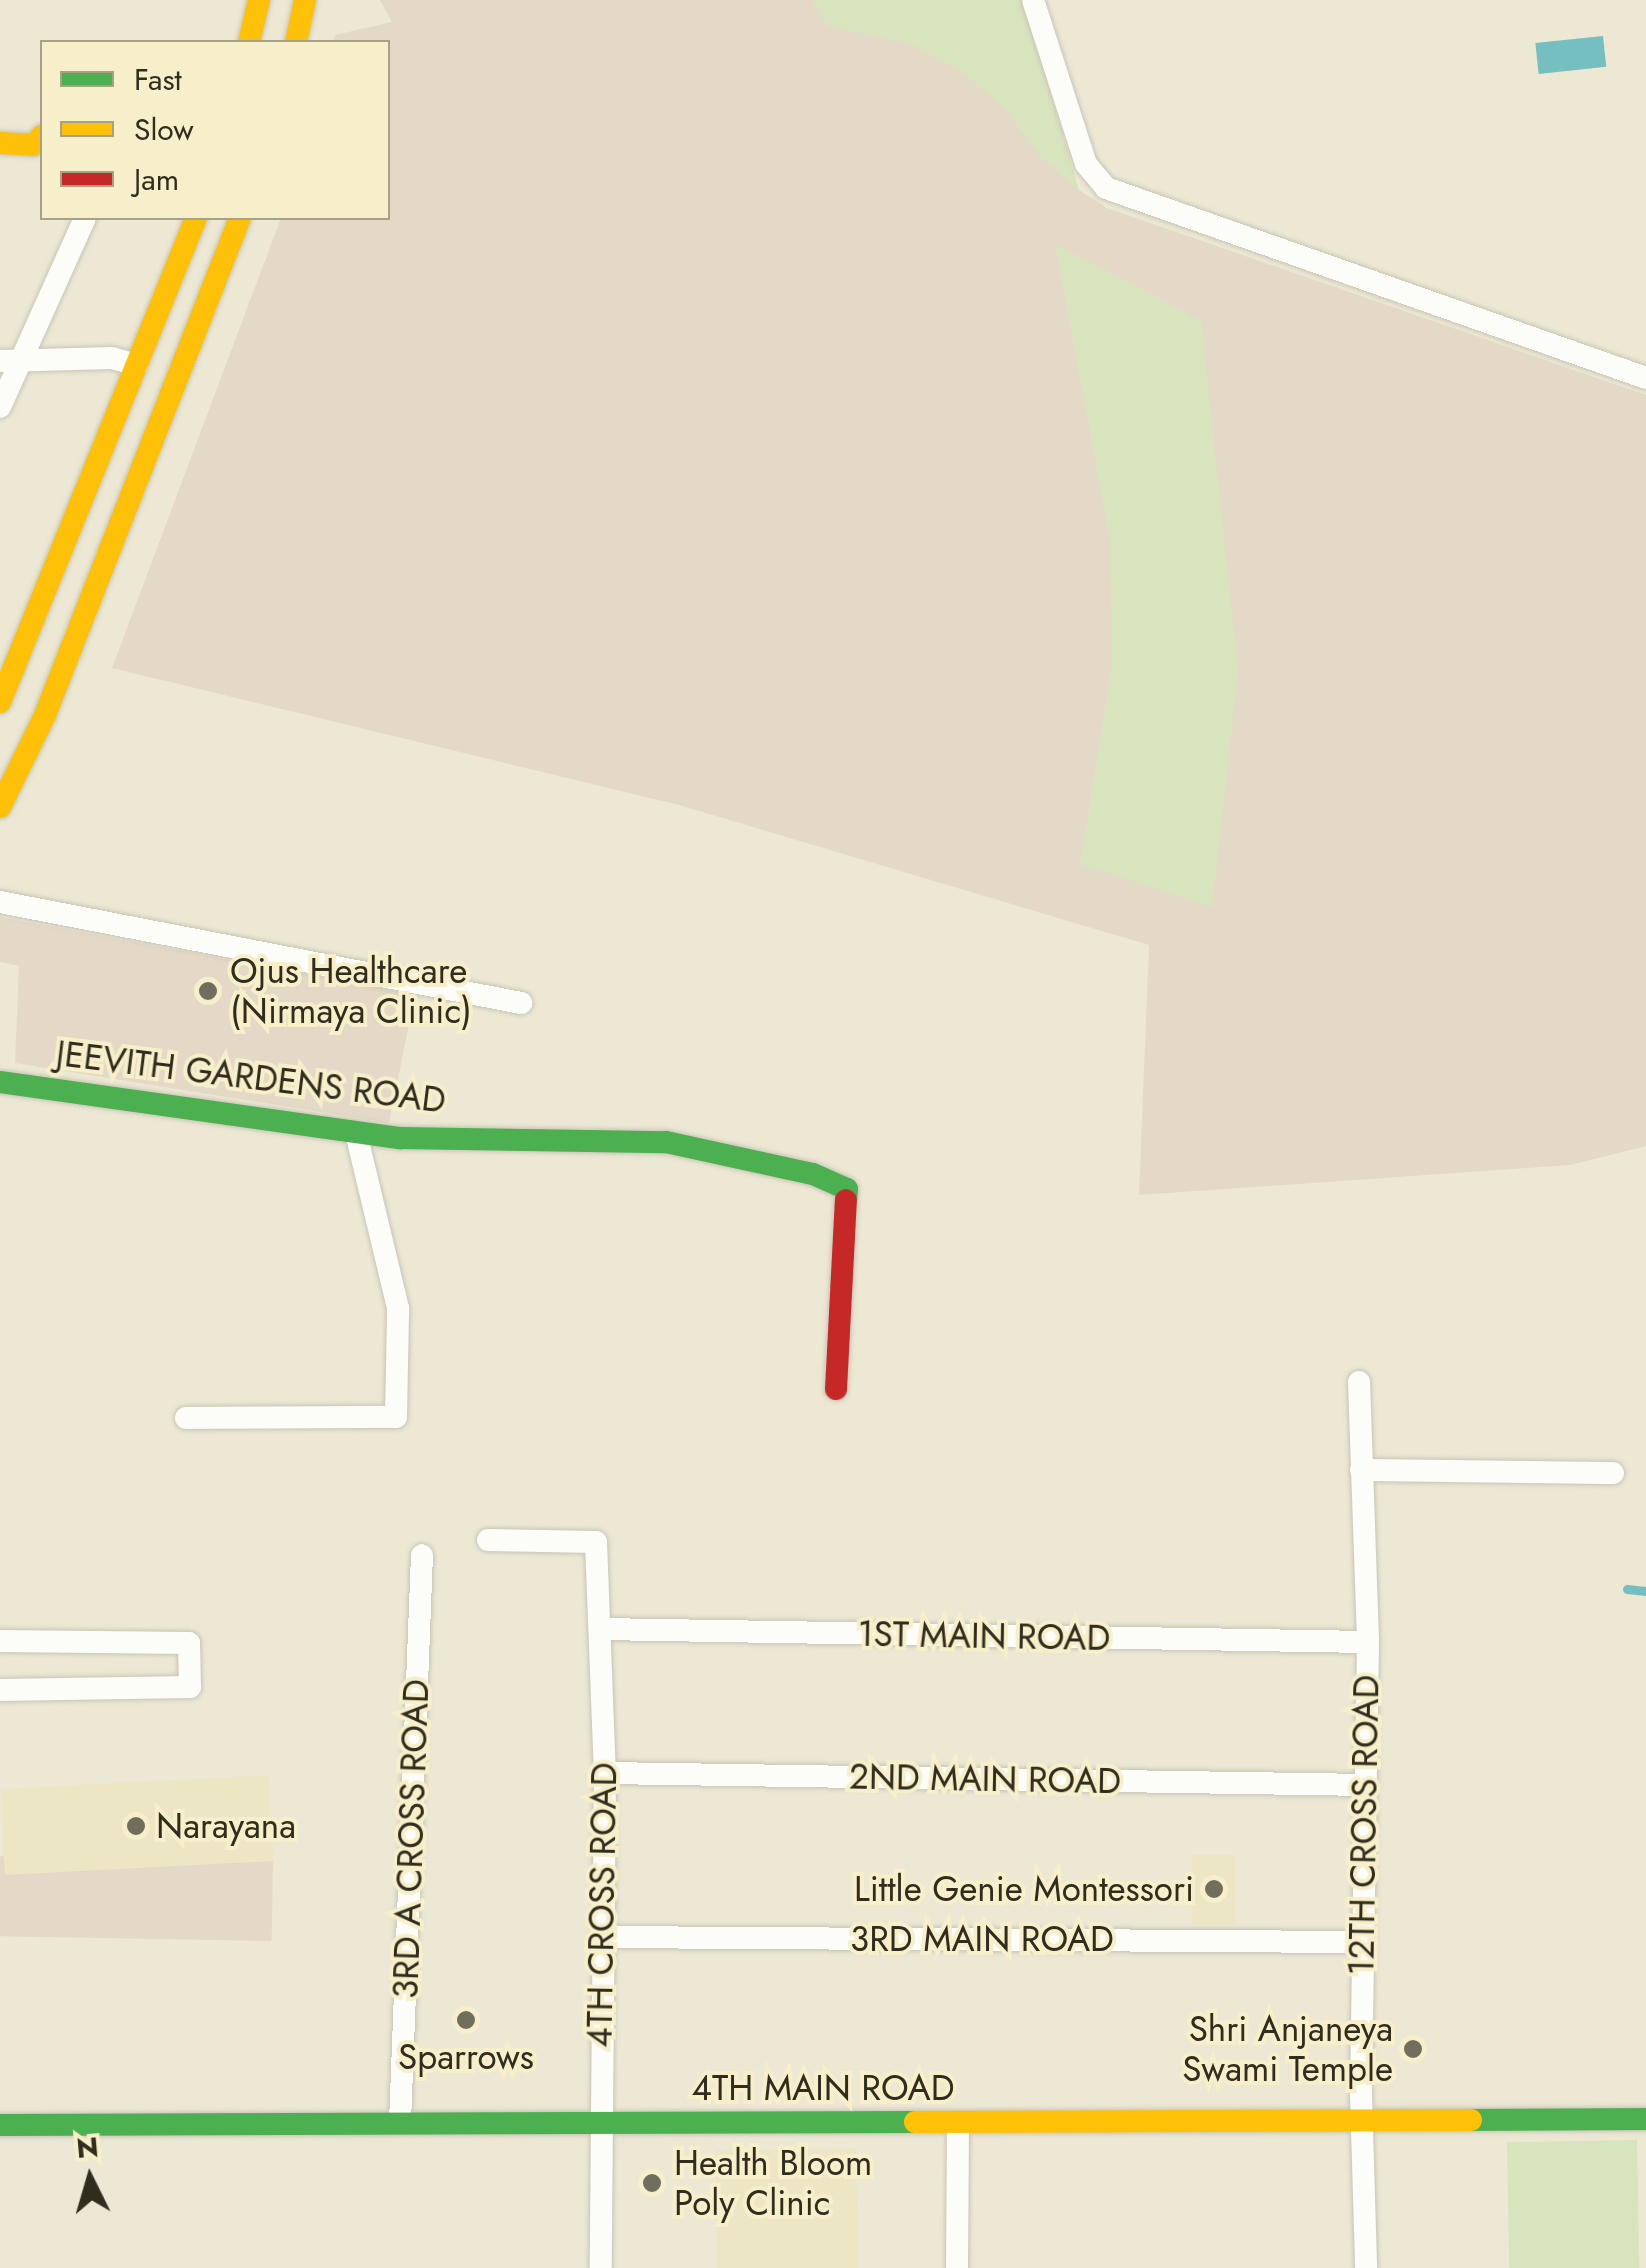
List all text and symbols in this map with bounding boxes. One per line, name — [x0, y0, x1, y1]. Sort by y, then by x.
legend — [40, 40, 390, 220]
text: Fast — [134, 58, 182, 101]
text: Slow — [134, 108, 194, 151]
text: Jam — [134, 158, 179, 201]
place label: Ojus Healthcare (Nirmaya Clinic) — [230, 950, 472, 1032]
marker: Ojus Healthcare (Nirmaya Clinic) — [195, 978, 221, 1004]
street label: JEEVITH GARDENS ROAD — [54, 1032, 448, 1122]
street label: 1ST MAIN ROAD — [857, 1613, 1111, 1659]
street label: 12TH CROSS ROAD — [1340, 1674, 1388, 1976]
street label: 3RD A CROSS ROAD — [384, 1678, 438, 2000]
street label: 2ND MAIN ROAD — [849, 1756, 1121, 1802]
street label: 4TH CROSS ROAD — [579, 1762, 625, 2048]
place label: Narayana — [156, 1805, 296, 1847]
marker: Narayana — [125, 1815, 147, 1837]
place label: Little Genie Montessori — [854, 1868, 1194, 1910]
marker: Little Genie Montessori — [1203, 1878, 1225, 1900]
street label: 3RD MAIN ROAD — [850, 1918, 1114, 1960]
place label: Shri Anjaneya Swami Temple — [1182, 2008, 1393, 2090]
marker: Sparrows — [455, 2009, 477, 2031]
place label: Sparrows — [398, 2036, 534, 2078]
marker: Shri Anjaneya Swami Temple — [1402, 2038, 1424, 2060]
street label: 4TH MAIN ROAD — [692, 2067, 954, 2109]
text: N — [74, 2126, 100, 2169]
north arrow — [40, 2128, 140, 2228]
place label: Health Bloom Poly Clinic — [674, 2142, 872, 2224]
marker: Health Bloom Poly Clinic — [639, 2170, 665, 2196]

